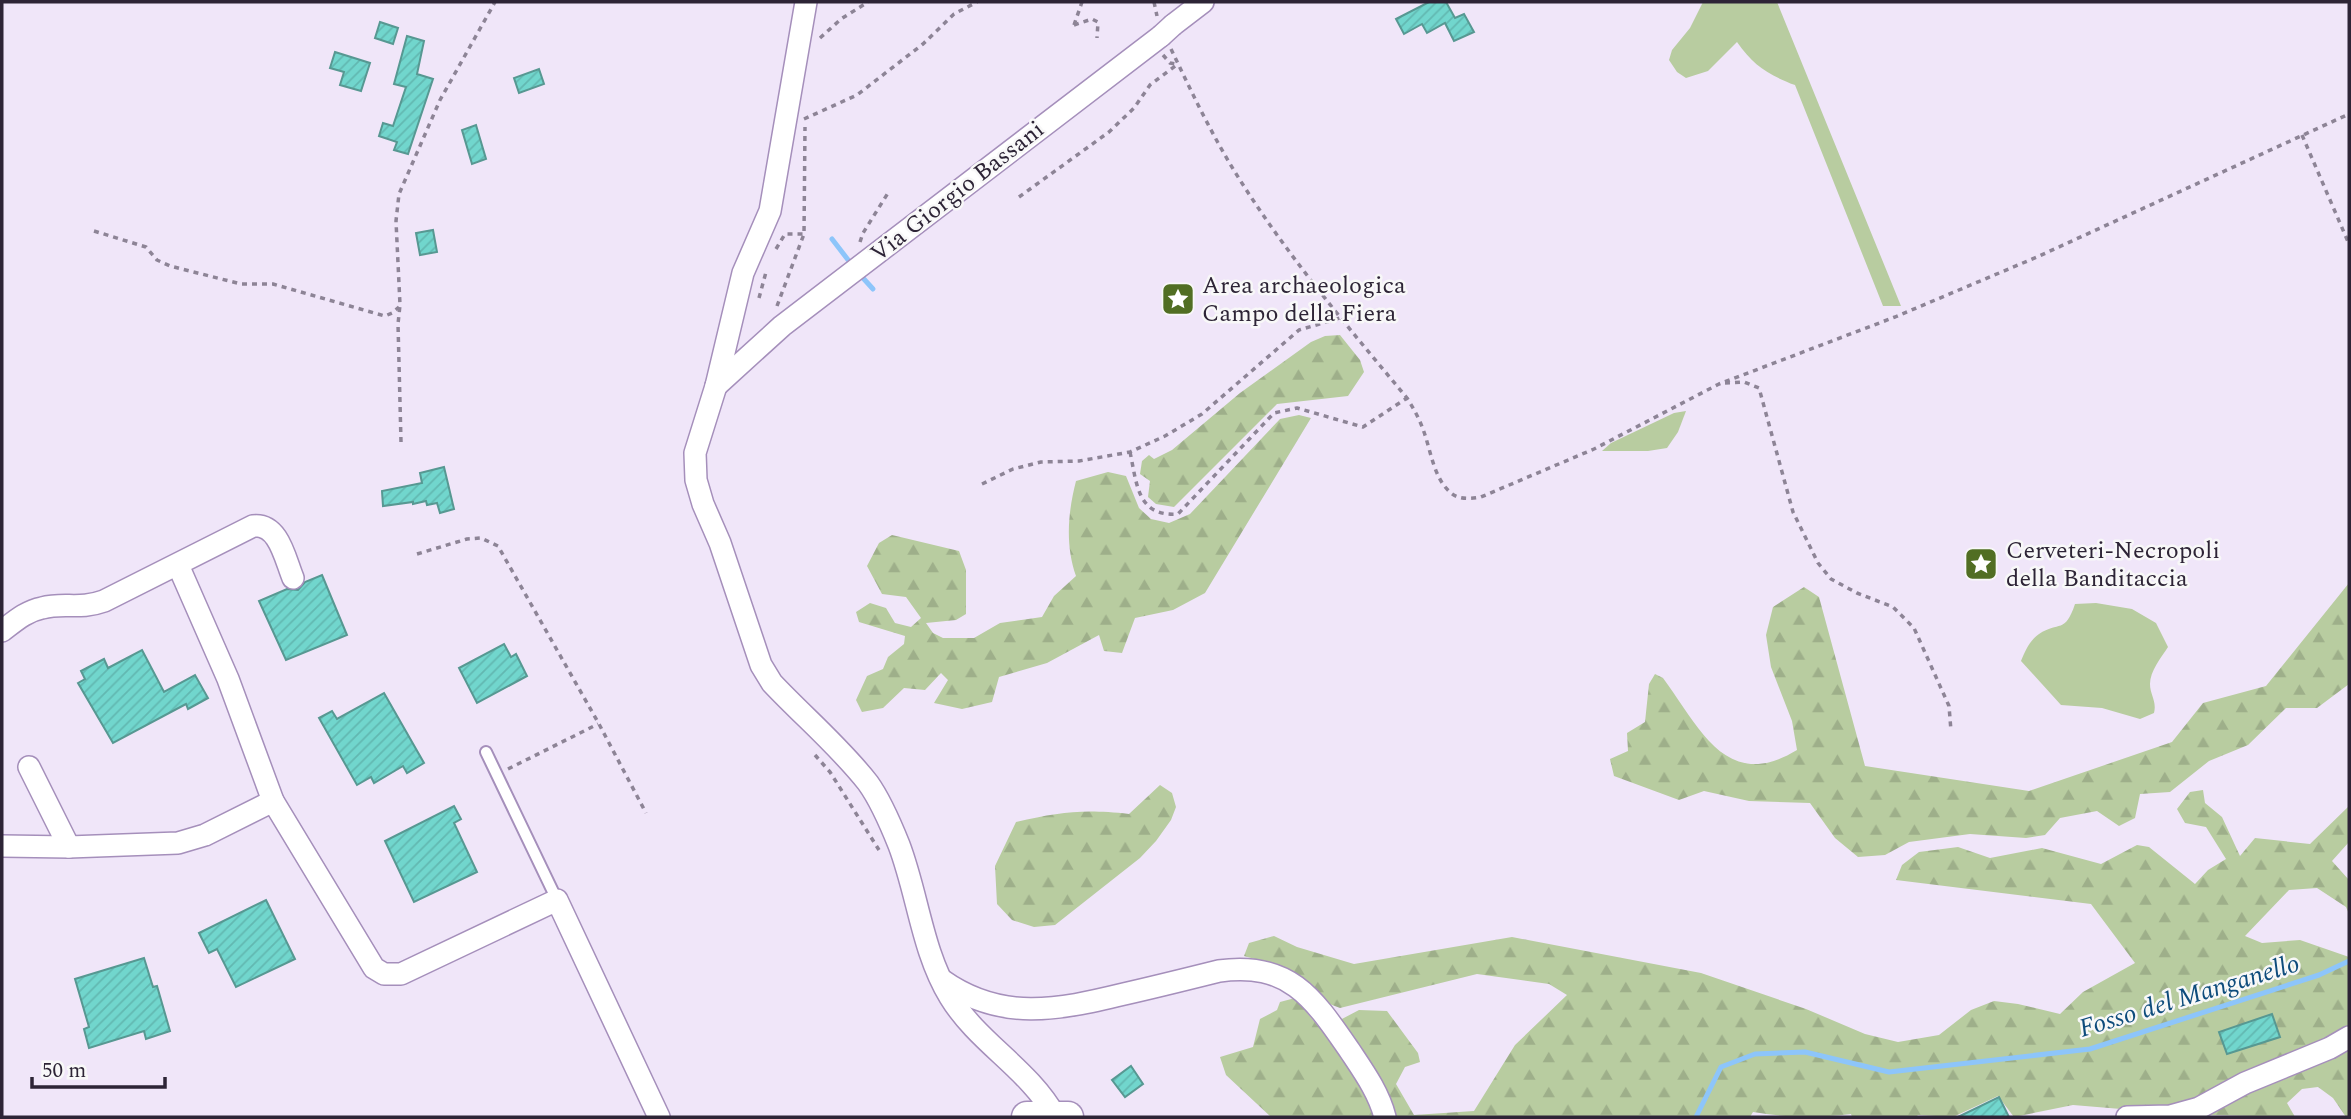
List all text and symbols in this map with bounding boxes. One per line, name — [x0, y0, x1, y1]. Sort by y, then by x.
street label: Via Giorgio Bassani — [863, 112, 1052, 271]
place label: Area archaeologica Campo della Fiera — [1202, 268, 1406, 332]
place icon: Area archaeologica Campo della Fiera — [1159, 280, 1197, 318]
place label: Cerveteri-Necropoli della Banditaccia — [2006, 533, 2220, 597]
place icon: Cerveteri-Necropoli della Banditaccia — [1962, 545, 2000, 583]
water label: Fosso del Manganello — [2074, 943, 2305, 1049]
scale bar — [32, 1046, 164, 1090]
text: 50 m — [42, 1055, 86, 1087]

